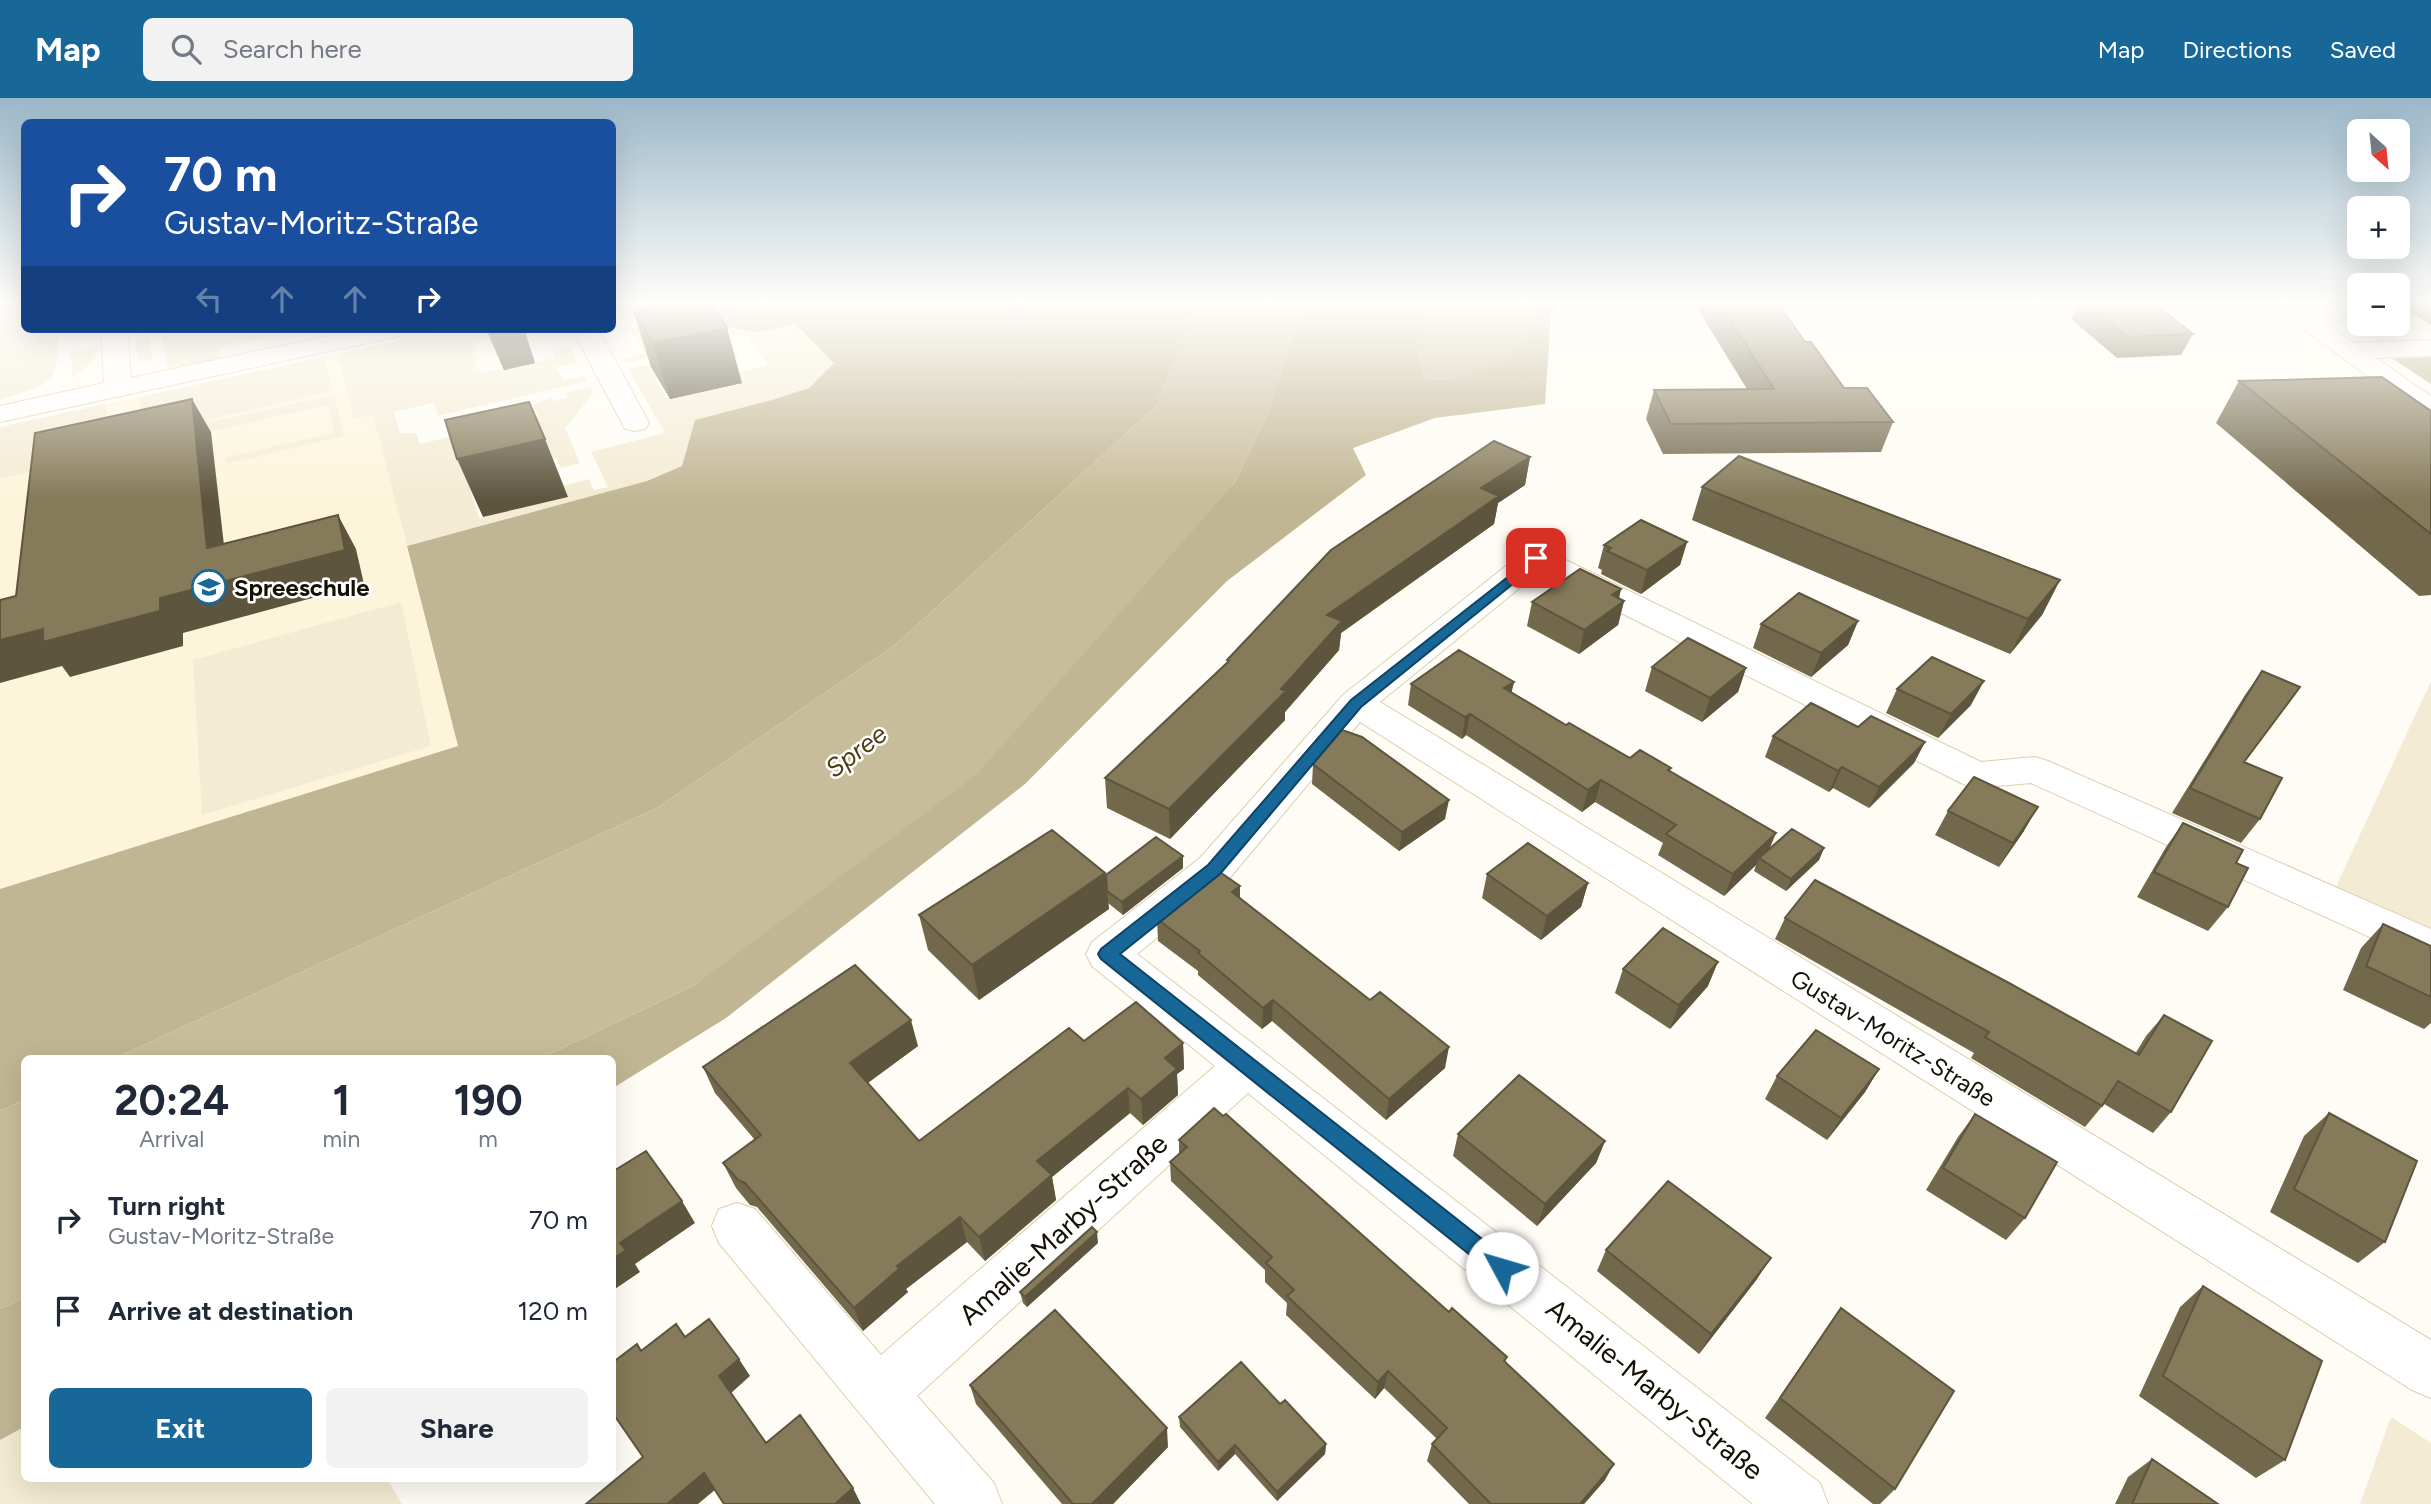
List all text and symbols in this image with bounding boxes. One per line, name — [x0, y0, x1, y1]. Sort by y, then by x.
search box — [143, 18, 633, 81]
text: Map — [35, 30, 101, 69]
icon: search — [167, 30, 205, 68]
text: Search here — [223, 33, 362, 65]
text: Map — [2098, 35, 2144, 64]
text: Directions — [2182, 35, 2292, 64]
text: Saved — [2330, 35, 2396, 64]
north arrow — [2347, 119, 2410, 182]
map controls — [2347, 119, 2410, 336]
text: 70 m — [164, 144, 277, 203]
icon: right — [49, 147, 140, 238]
button: + — [2347, 196, 2410, 259]
text: Gustav-Moritz-Straße — [164, 204, 479, 242]
button: − — [2347, 273, 2410, 336]
icon: left — [190, 280, 228, 318]
icon: ahead — [263, 280, 301, 318]
icon: ahead — [336, 280, 374, 318]
icon: right — [409, 280, 447, 318]
pin — [1506, 528, 1566, 588]
icon: arrive — [1517, 539, 1555, 577]
school or university icon: Spreeschule — [190, 568, 228, 606]
place label: Spreeschule — [234, 573, 369, 602]
water label: Spree — [819, 718, 893, 784]
street label: Gustav-Moritz-Straße — [1785, 963, 2001, 1113]
text: 20:24 — [114, 1075, 229, 1126]
text: 1 — [333, 1075, 350, 1126]
text: 190 — [453, 1075, 523, 1126]
text: Arrival — [139, 1125, 204, 1153]
text: min — [323, 1125, 360, 1153]
text: m — [478, 1125, 498, 1153]
street label: Amalie-Marby-Straße — [952, 1126, 1174, 1332]
text: Turn right — [108, 1190, 225, 1222]
icon: right — [49, 1201, 87, 1239]
text: 70 m — [529, 1204, 588, 1236]
text: Gustav-Moritz-Straße — [108, 1222, 334, 1250]
position arrow — [1465, 1231, 1539, 1305]
street label: Amalie-Marby-Straße — [1540, 1291, 1770, 1487]
icon: arrive — [49, 1292, 87, 1330]
text: Arrive at destination — [108, 1295, 353, 1327]
text: 120 m — [518, 1295, 588, 1327]
button: Exit — [49, 1388, 312, 1468]
button: Share — [326, 1388, 588, 1468]

